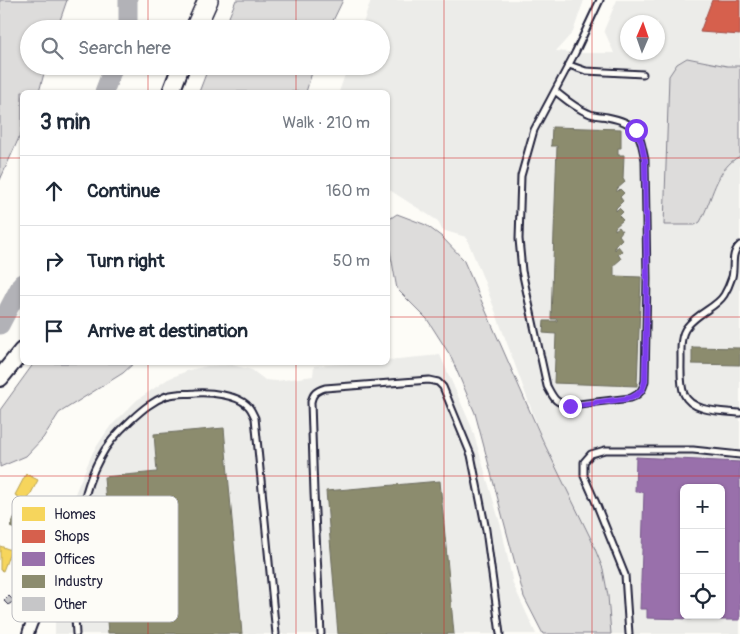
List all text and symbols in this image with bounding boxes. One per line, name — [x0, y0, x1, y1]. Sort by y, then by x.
north arrow — [620, 15, 665, 60]
search box — [20, 20, 390, 75]
icon: search — [38, 34, 66, 62]
text: Search here — [78, 36, 171, 60]
text: 3 min — [40, 109, 90, 136]
text: Walk · 210 m — [282, 113, 370, 133]
route start — [625, 119, 648, 142]
icon: ahead — [40, 177, 68, 205]
text: Continue — [87, 179, 160, 203]
text: 160 m — [326, 181, 370, 201]
icon: right — [40, 247, 68, 275]
text: Turn right — [87, 249, 165, 273]
text: 50 m — [333, 251, 370, 271]
icon: arrive — [40, 317, 68, 345]
text: Arrive at destination — [87, 319, 248, 343]
route end — [559, 395, 582, 418]
map controls — [680, 484, 725, 619]
button: + — [680, 484, 725, 529]
legend — [12, 496, 178, 622]
text: Homes — [54, 506, 96, 523]
text: Shops — [54, 528, 90, 545]
button: − — [680, 529, 725, 574]
text: Offices — [54, 551, 96, 568]
text: Industry — [54, 573, 103, 590]
button: locate — [680, 574, 725, 619]
text: Other — [54, 596, 87, 613]

